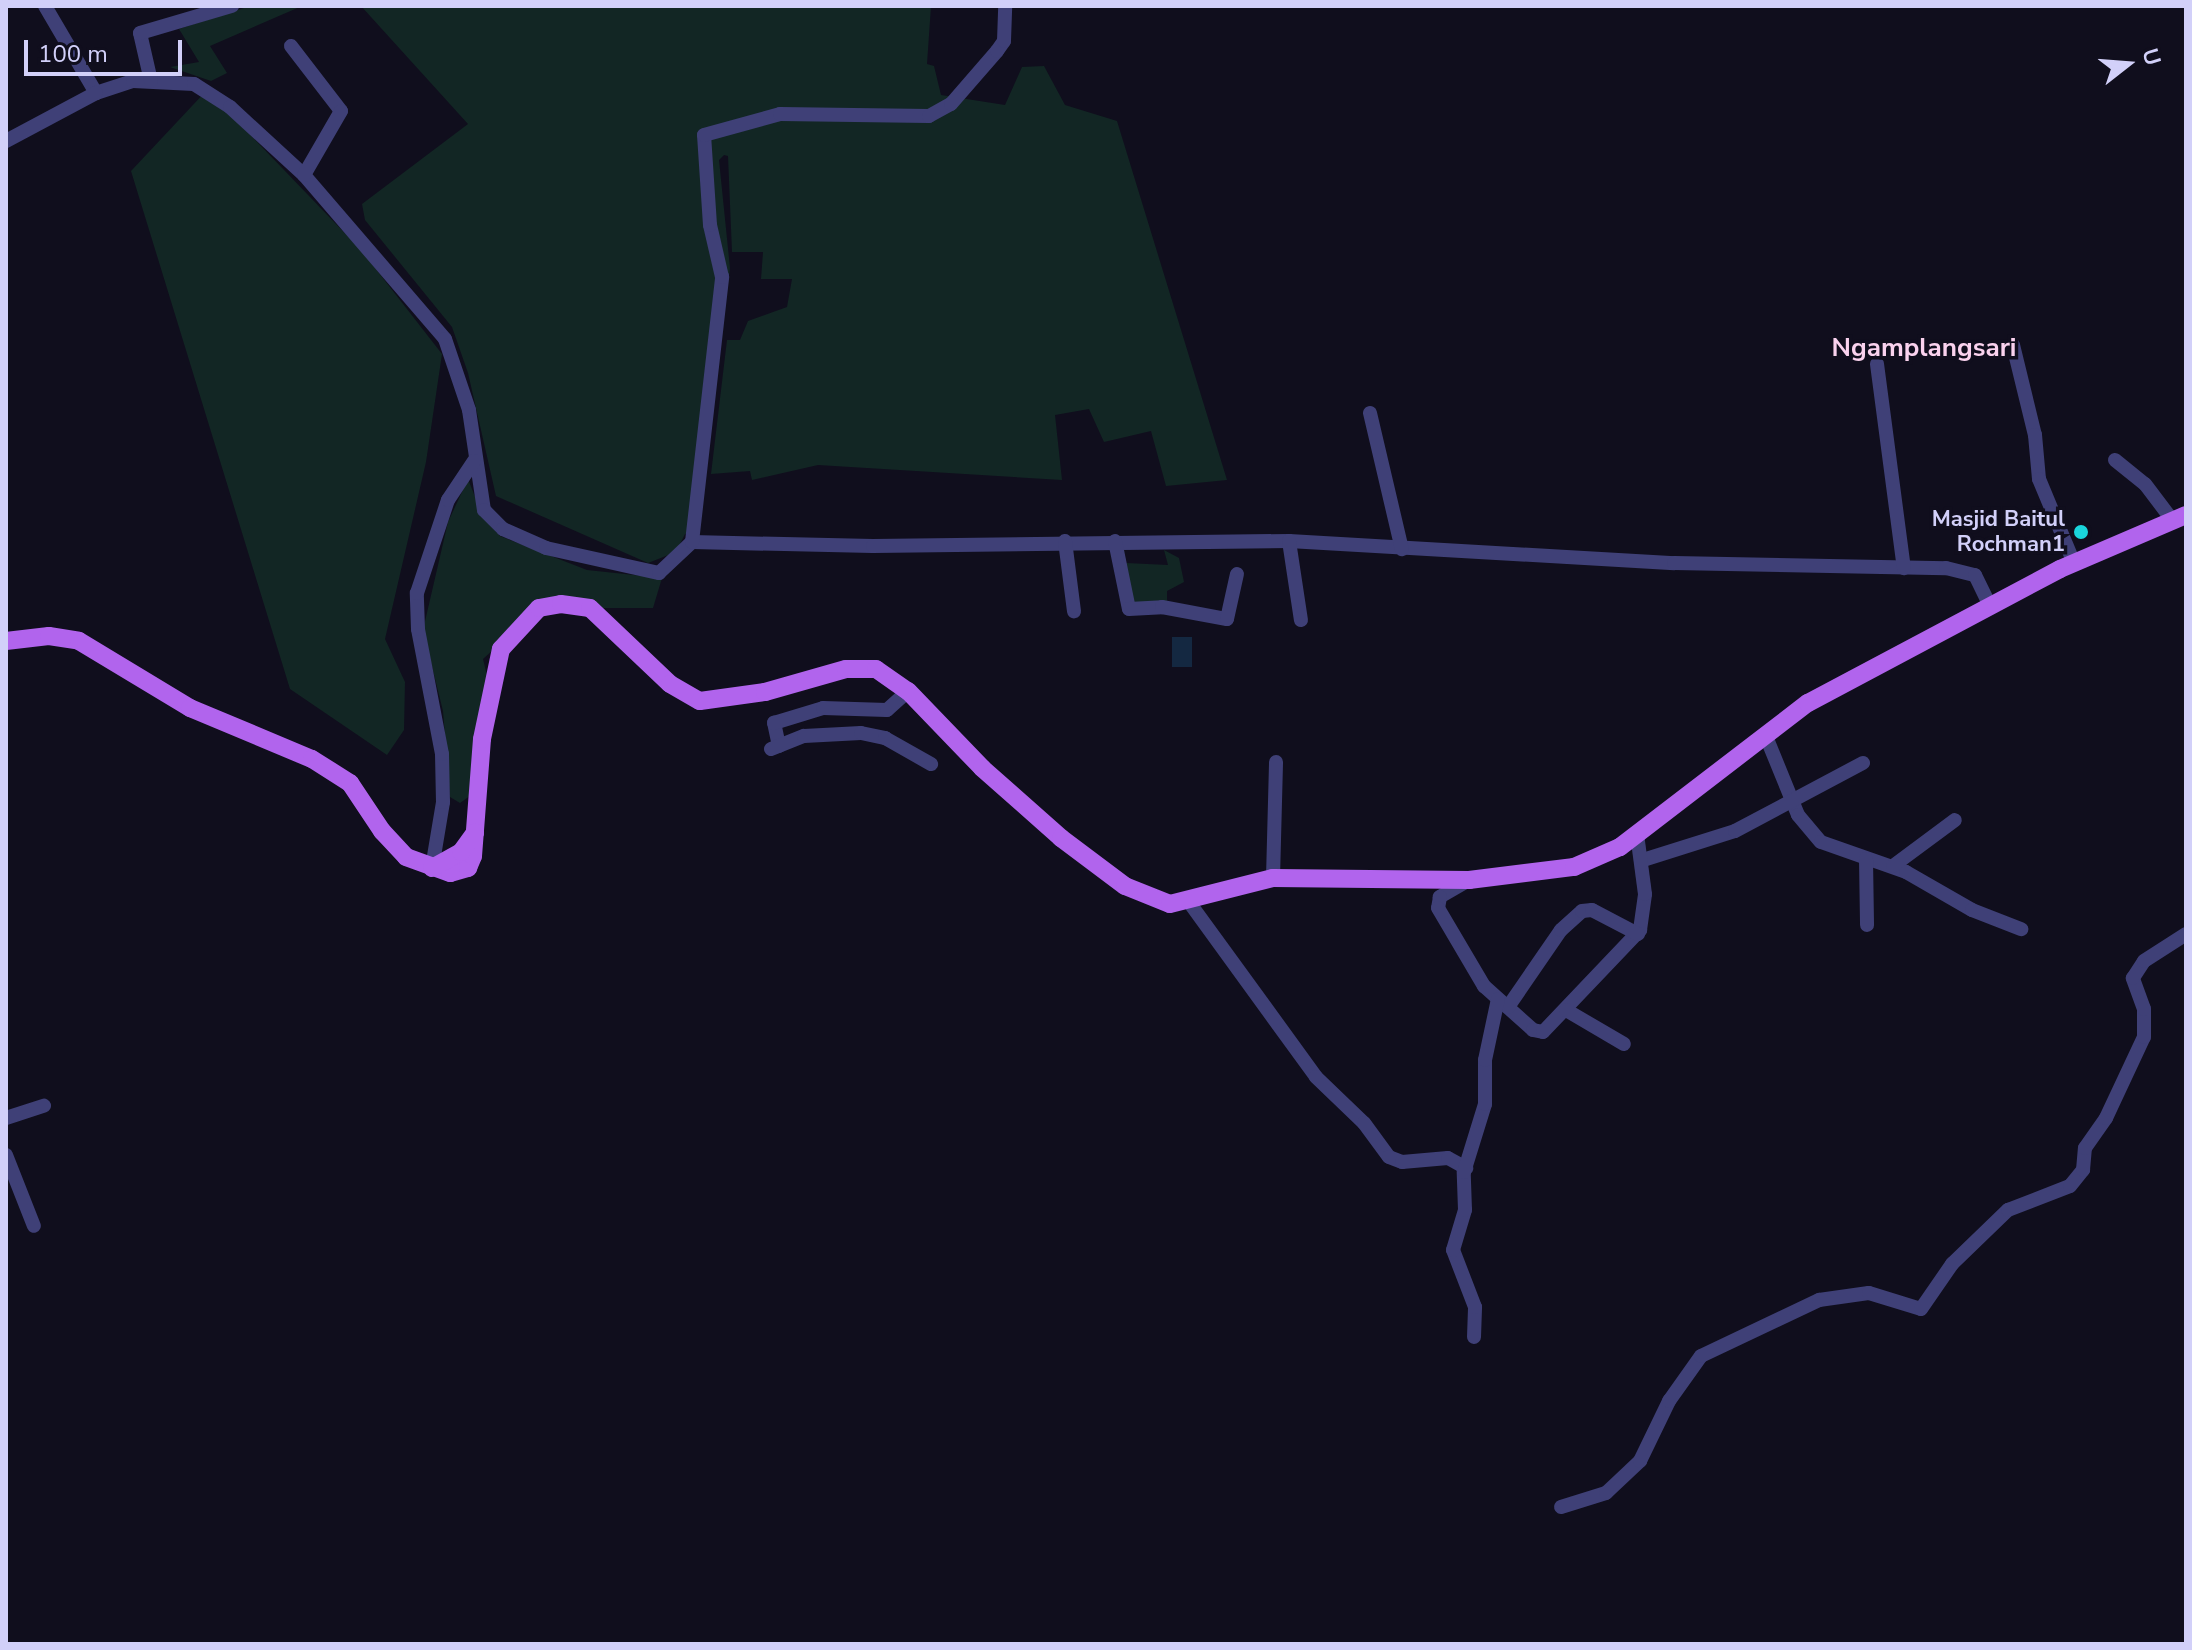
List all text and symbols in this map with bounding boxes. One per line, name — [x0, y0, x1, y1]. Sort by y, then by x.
scale bar — [28, 24, 186, 74]
north arrow — [2088, 24, 2168, 104]
text: 100 m — [38, 38, 108, 70]
text: U — [2134, 45, 2168, 69]
district label: Ngamplangsari — [1832, 332, 2016, 364]
place label: Masjid Baitul Rochman1 — [1932, 506, 2065, 558]
marker: Masjid Baitul Rochman1 — [2072, 523, 2090, 541]

